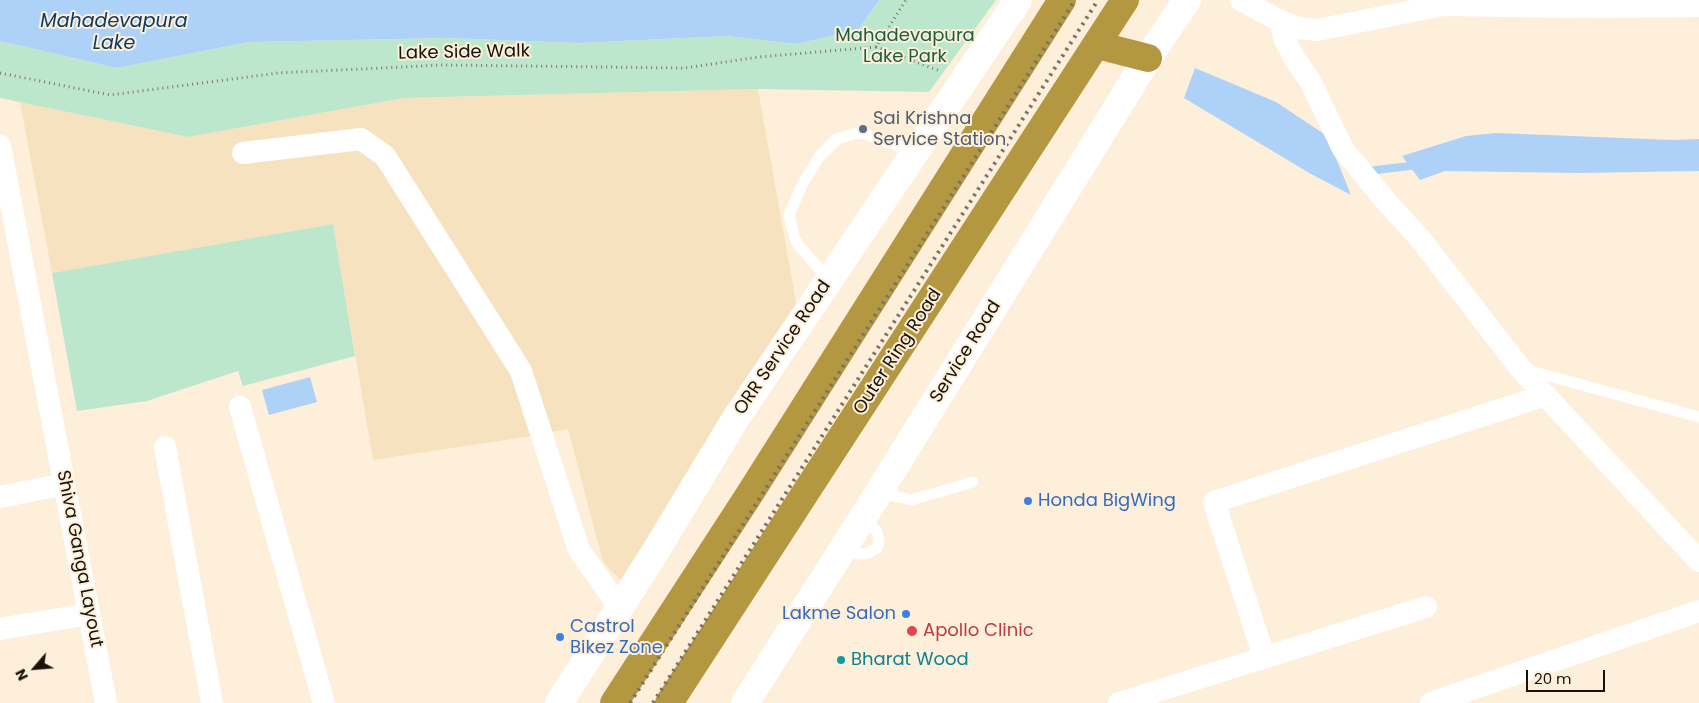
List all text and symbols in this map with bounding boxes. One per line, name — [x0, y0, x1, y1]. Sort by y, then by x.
water label: Mahadevapura Lake — [40, 11, 188, 55]
park label: Mahadevapura Lake Park — [835, 25, 975, 68]
street label: Lake Side Walk — [398, 41, 530, 65]
place label: Sai Krishna Service Station — [873, 108, 1006, 150]
marker: Sai Krishna Service Station — [857, 123, 869, 135]
street label: ORR Service Road — [730, 277, 836, 419]
street label: Outer Ring Road — [849, 285, 947, 419]
street label: Service Road — [926, 297, 1006, 407]
street label: Shiva Ganga Layout — [51, 469, 107, 649]
place label: Honda BigWing — [1038, 490, 1176, 512]
marker: Honda BigWing — [1022, 495, 1034, 507]
place label: Lakme Salon — [782, 603, 896, 625]
marker: Lakme Salon — [900, 608, 912, 620]
place label: Castrol Bikez Zone — [570, 616, 663, 659]
place label: Apollo Clinic — [923, 620, 1034, 642]
marker: Apollo Clinic — [905, 624, 919, 638]
marker: Castrol Bikez Zone — [554, 631, 566, 643]
north arrow — [10, 643, 60, 693]
place label: Bharat Wood — [851, 649, 969, 671]
marker: Bharat Wood — [835, 654, 847, 666]
scale bar — [1529, 660, 1608, 692]
text: N — [10, 666, 33, 684]
text: 20 m — [1534, 668, 1572, 689]

